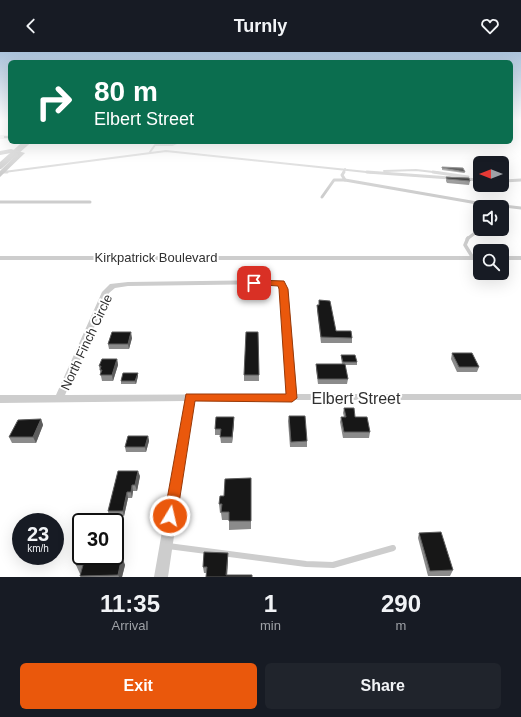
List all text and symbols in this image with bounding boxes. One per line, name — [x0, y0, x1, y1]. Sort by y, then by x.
icon: back — [20, 15, 42, 37]
icon: heart — [479, 15, 501, 37]
text: Turnly — [234, 16, 287, 36]
icon: right — [28, 76, 80, 128]
text: 80 m — [94, 76, 158, 107]
text: Elbert Street — [94, 109, 194, 129]
north arrow — [473, 156, 509, 192]
map controls — [473, 156, 509, 280]
button: sound — [473, 200, 509, 236]
button: search — [473, 244, 509, 280]
street label: Kirkpatrick Boulevard — [95, 250, 217, 265]
pin — [237, 266, 271, 300]
icon: arrive — [243, 272, 265, 294]
street label: North Finch Circle — [58, 292, 115, 393]
street label: Elbert Street — [312, 390, 401, 407]
position arrow — [149, 495, 191, 537]
speed limit sign: 30 — [72, 513, 124, 565]
text: 23 — [27, 523, 49, 545]
text: km/h — [27, 543, 49, 554]
text: 11:35 — [100, 590, 160, 617]
text: 1 — [264, 590, 277, 617]
text: 290 — [381, 590, 421, 617]
text: Arrival — [112, 618, 148, 633]
text: min — [260, 618, 281, 633]
text: m — [396, 618, 406, 633]
button: Exit — [20, 663, 257, 709]
button: Share — [265, 663, 501, 709]

